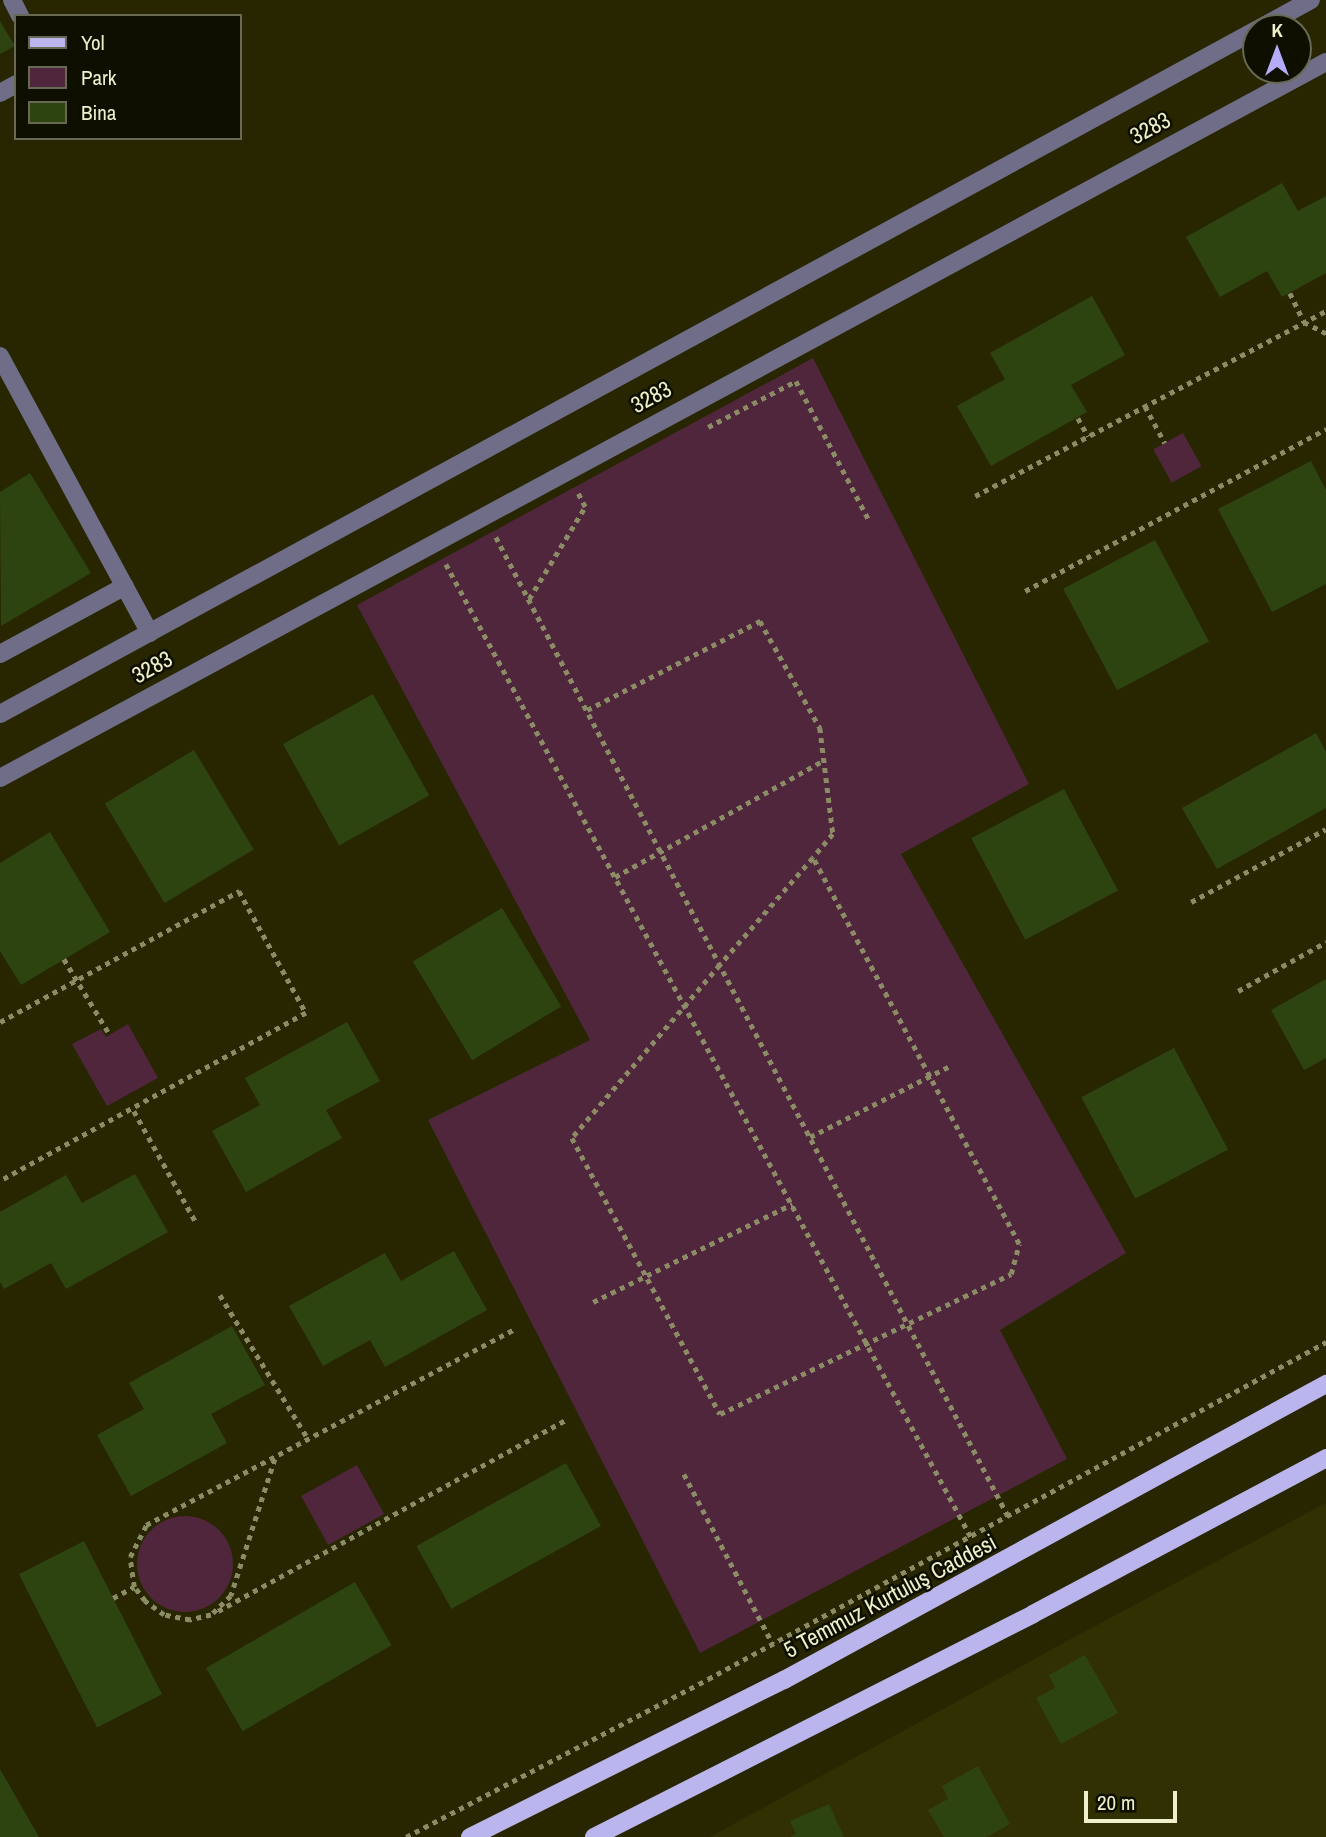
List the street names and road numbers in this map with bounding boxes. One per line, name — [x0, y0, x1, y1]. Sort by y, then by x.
street label: 3283 — [1125, 106, 1175, 150]
street label: 3283 — [626, 375, 676, 419]
street label: 3283 — [127, 645, 177, 689]
street label: 5 Temmuz Kurtuluş Caddesi — [779, 1528, 1001, 1664]

